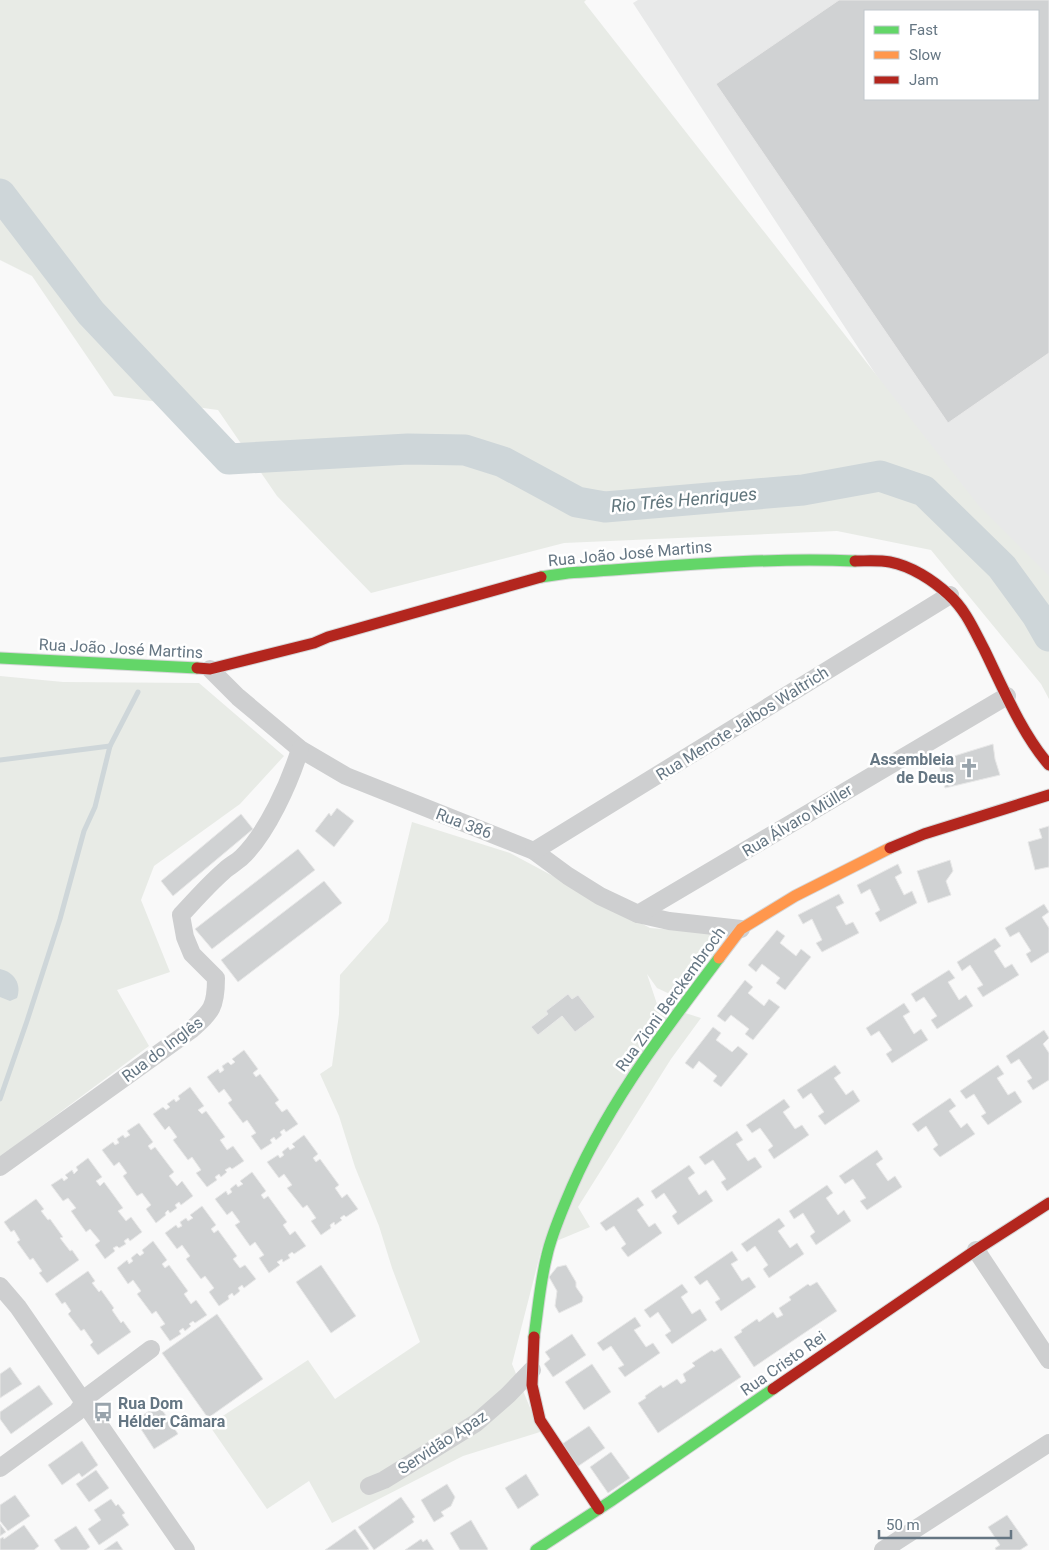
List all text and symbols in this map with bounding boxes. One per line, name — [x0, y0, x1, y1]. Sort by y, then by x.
legend — [864, 10, 1039, 100]
text: Fast — [909, 21, 938, 39]
text: Slow — [909, 46, 941, 64]
text: Jam — [909, 71, 939, 89]
water label: Rio Três Henriques — [610, 483, 758, 516]
street label: Rua João José Martins — [547, 537, 713, 570]
street label: Rua João José Martins — [38, 635, 204, 662]
street label: Rua Menote Jalbos Waltrich — [653, 663, 832, 784]
place label: Assembleia de Deus — [870, 750, 954, 787]
church icon: Assembleia de Deus — [958, 757, 980, 779]
street label: Rua Álvaro Müller — [739, 780, 856, 861]
street label: Rua 386 — [433, 804, 494, 843]
street label: Rua Zioni Berckembroch — [612, 923, 729, 1075]
street label: Rua do Inglês — [118, 1013, 206, 1086]
street label: Rua Cristo Rei — [737, 1327, 830, 1400]
place label: Rua Dom Hélder Câmara — [118, 1394, 226, 1431]
bus stop icon: Rua Dom Hélder Câmara — [92, 1401, 114, 1423]
street label: Servidão Apaz — [394, 1407, 490, 1478]
scale bar — [879, 1508, 1012, 1540]
text: 50 m — [886, 1516, 920, 1534]

